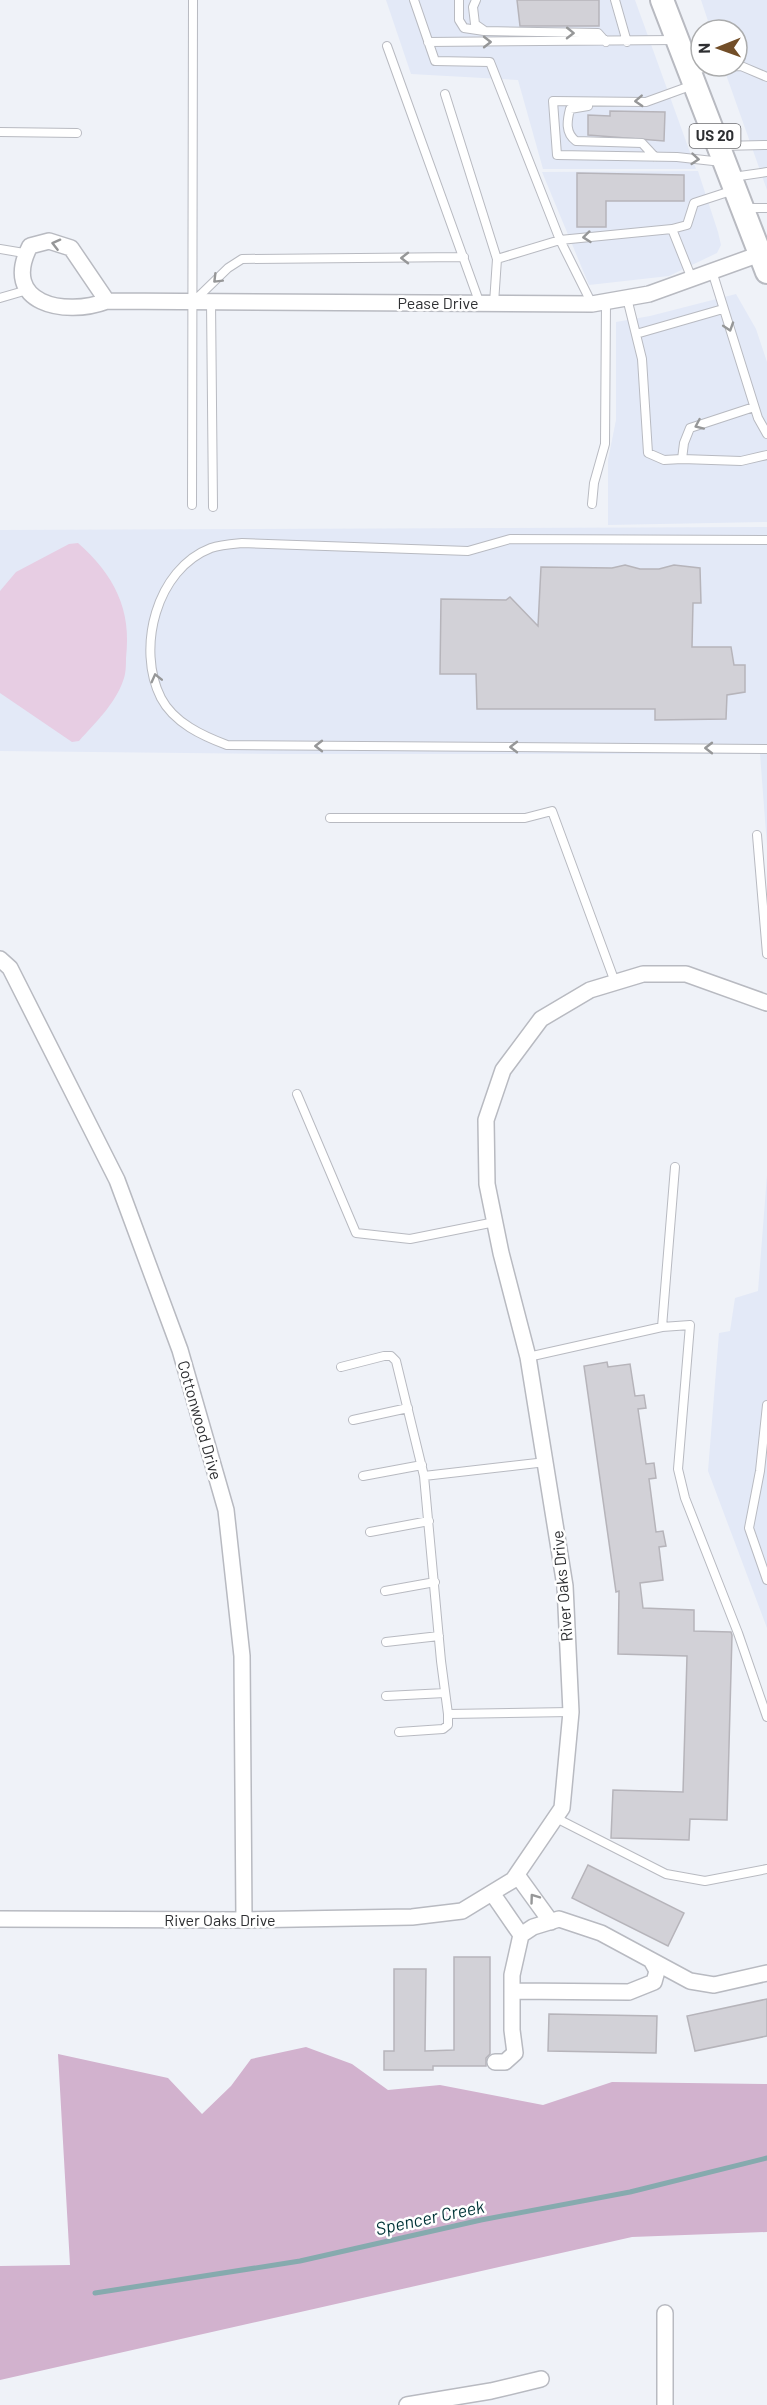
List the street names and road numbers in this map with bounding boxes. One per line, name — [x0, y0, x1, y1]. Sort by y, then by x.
road number: US 20 — [690, 124, 740, 148]
street label: Pease Drive — [398, 293, 478, 312]
street label: Cottonwood Drive — [174, 1358, 227, 1482]
street label: River Oaks Drive — [547, 1530, 576, 1642]
street label: River Oaks Drive — [164, 1910, 276, 1929]

